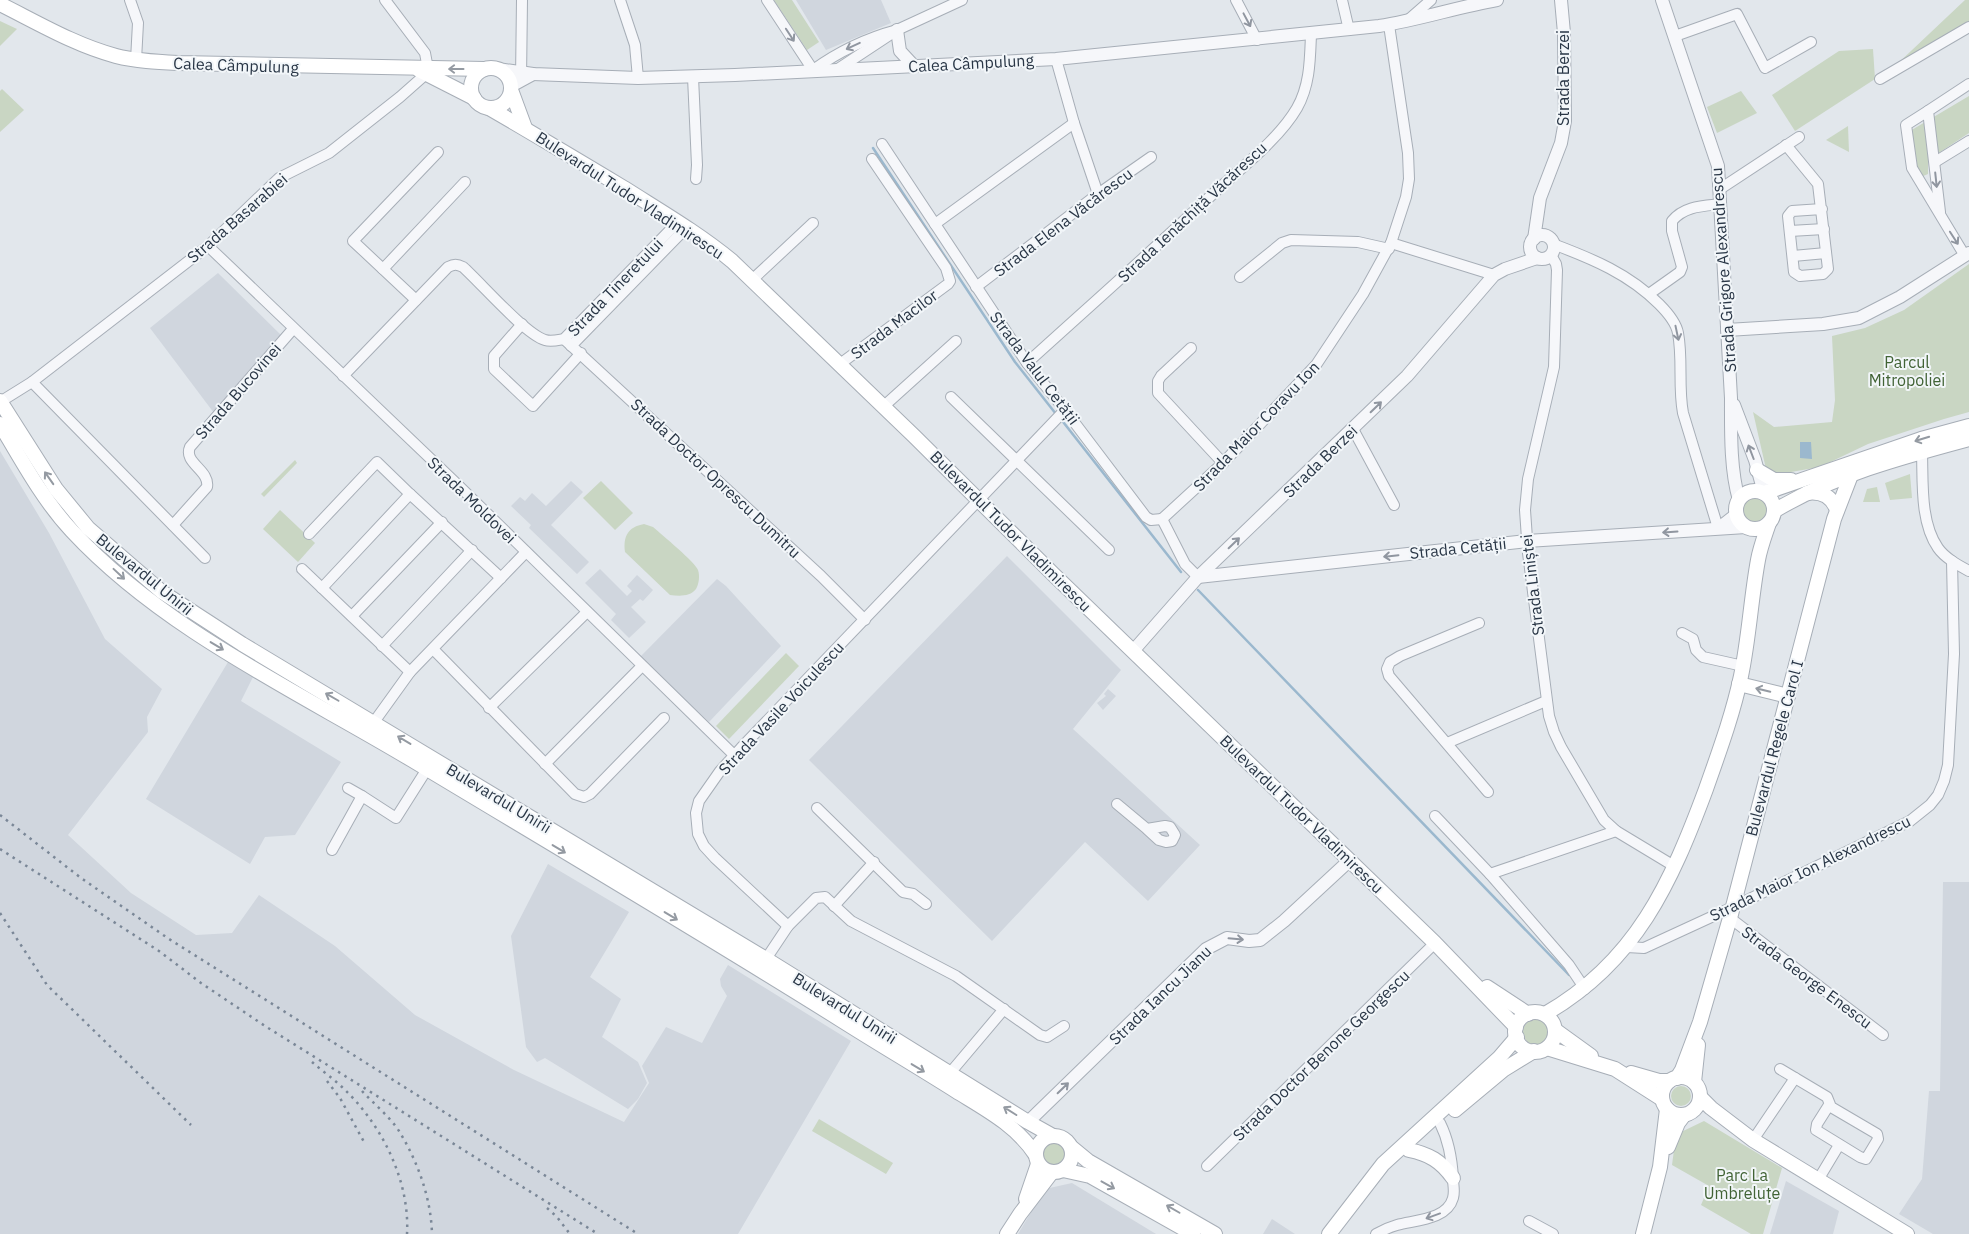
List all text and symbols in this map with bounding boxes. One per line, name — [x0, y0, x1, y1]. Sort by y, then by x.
one-way arrow — [1243, 12, 1252, 27]
one-way arrow — [785, 28, 795, 42]
street label: Strada Berzei — [1553, 30, 1573, 126]
one-way arrow — [846, 42, 861, 52]
street label: Calea Câmpulung — [908, 50, 1035, 76]
street label: Calea Câmpulung — [173, 53, 300, 77]
one-way arrow — [449, 64, 465, 74]
street label: Bulevardul Tudor Vladimirescu — [532, 127, 728, 263]
street label: Strada Ienăchiță Văcărescu — [1113, 138, 1271, 287]
street label: Strada Elena Văcărescu — [990, 163, 1136, 281]
street label: Strada Grigore Alexandrescu — [1706, 167, 1740, 373]
street label: Strada Basarabiei — [183, 169, 291, 267]
one-way arrow — [1931, 172, 1941, 188]
one-way arrow — [1949, 230, 1959, 244]
street label: Strada Tineretului — [563, 234, 667, 340]
street label: Strada Macilor — [847, 285, 941, 363]
street label: Strada Valul Cetății — [985, 307, 1084, 429]
one-way arrow — [1673, 325, 1682, 341]
street label: Strada Bucovinei — [191, 339, 285, 443]
park label: Parcul Mitropoliei — [1869, 352, 1945, 390]
street label: Strada Maior Coravu Ion — [1189, 357, 1323, 495]
street label: Strada Doctor Oprescu Dumitru — [627, 394, 805, 562]
one-way arrow — [1370, 401, 1382, 413]
street label: Strada Berzei — [1279, 420, 1361, 502]
one-way arrow — [1915, 435, 1930, 444]
one-way arrow — [1746, 444, 1755, 460]
street label: Bulevardul Tudor Vladimirescu — [926, 446, 1096, 616]
street label: Strada Moldovei — [423, 453, 521, 547]
one-way arrow — [44, 471, 54, 485]
one-way arrow — [1662, 527, 1678, 536]
street label: Bulevardul Unirii — [93, 529, 197, 619]
street label: Strada Cetății — [1409, 533, 1508, 564]
street label: Strada Liniștei — [1516, 533, 1548, 637]
one-way arrow — [1227, 537, 1240, 549]
one-way arrow — [1384, 551, 1400, 561]
one-way arrow — [112, 568, 125, 580]
street label: Strada Vasile Voiculescu — [714, 637, 848, 779]
one-way arrow — [210, 641, 224, 651]
street label: Bulevardul Regele Carol I — [1741, 658, 1807, 838]
one-way arrow — [1756, 684, 1772, 694]
one-way arrow — [325, 692, 339, 702]
street label: Bulevardul Tudor Vladimirescu — [1216, 730, 1388, 898]
one-way arrow — [397, 735, 412, 745]
street label: Bulevardul Unirii — [443, 759, 555, 837]
street label: Strada Maior Ion Alexandrescu — [1706, 811, 1914, 925]
one-way arrow — [551, 844, 565, 854]
one-way arrow — [663, 911, 677, 921]
street label: Strada George Enescu — [1738, 921, 1876, 1033]
one-way arrow — [1227, 934, 1243, 944]
street label: Strada Iancu Jianu — [1105, 941, 1215, 1049]
street label: Strada Doctor Benone Georgescu — [1228, 965, 1414, 1145]
street label: Bulevardul Unirii — [789, 968, 901, 1048]
one-way arrow — [910, 1063, 924, 1073]
one-way arrow — [1056, 1082, 1069, 1094]
one-way arrow — [1004, 1106, 1018, 1116]
park label: Parc La Umbreluțe — [1704, 1165, 1780, 1204]
one-way arrow — [1101, 1181, 1115, 1191]
one-way arrow — [1166, 1203, 1180, 1213]
one-way arrow — [1425, 1211, 1441, 1221]

